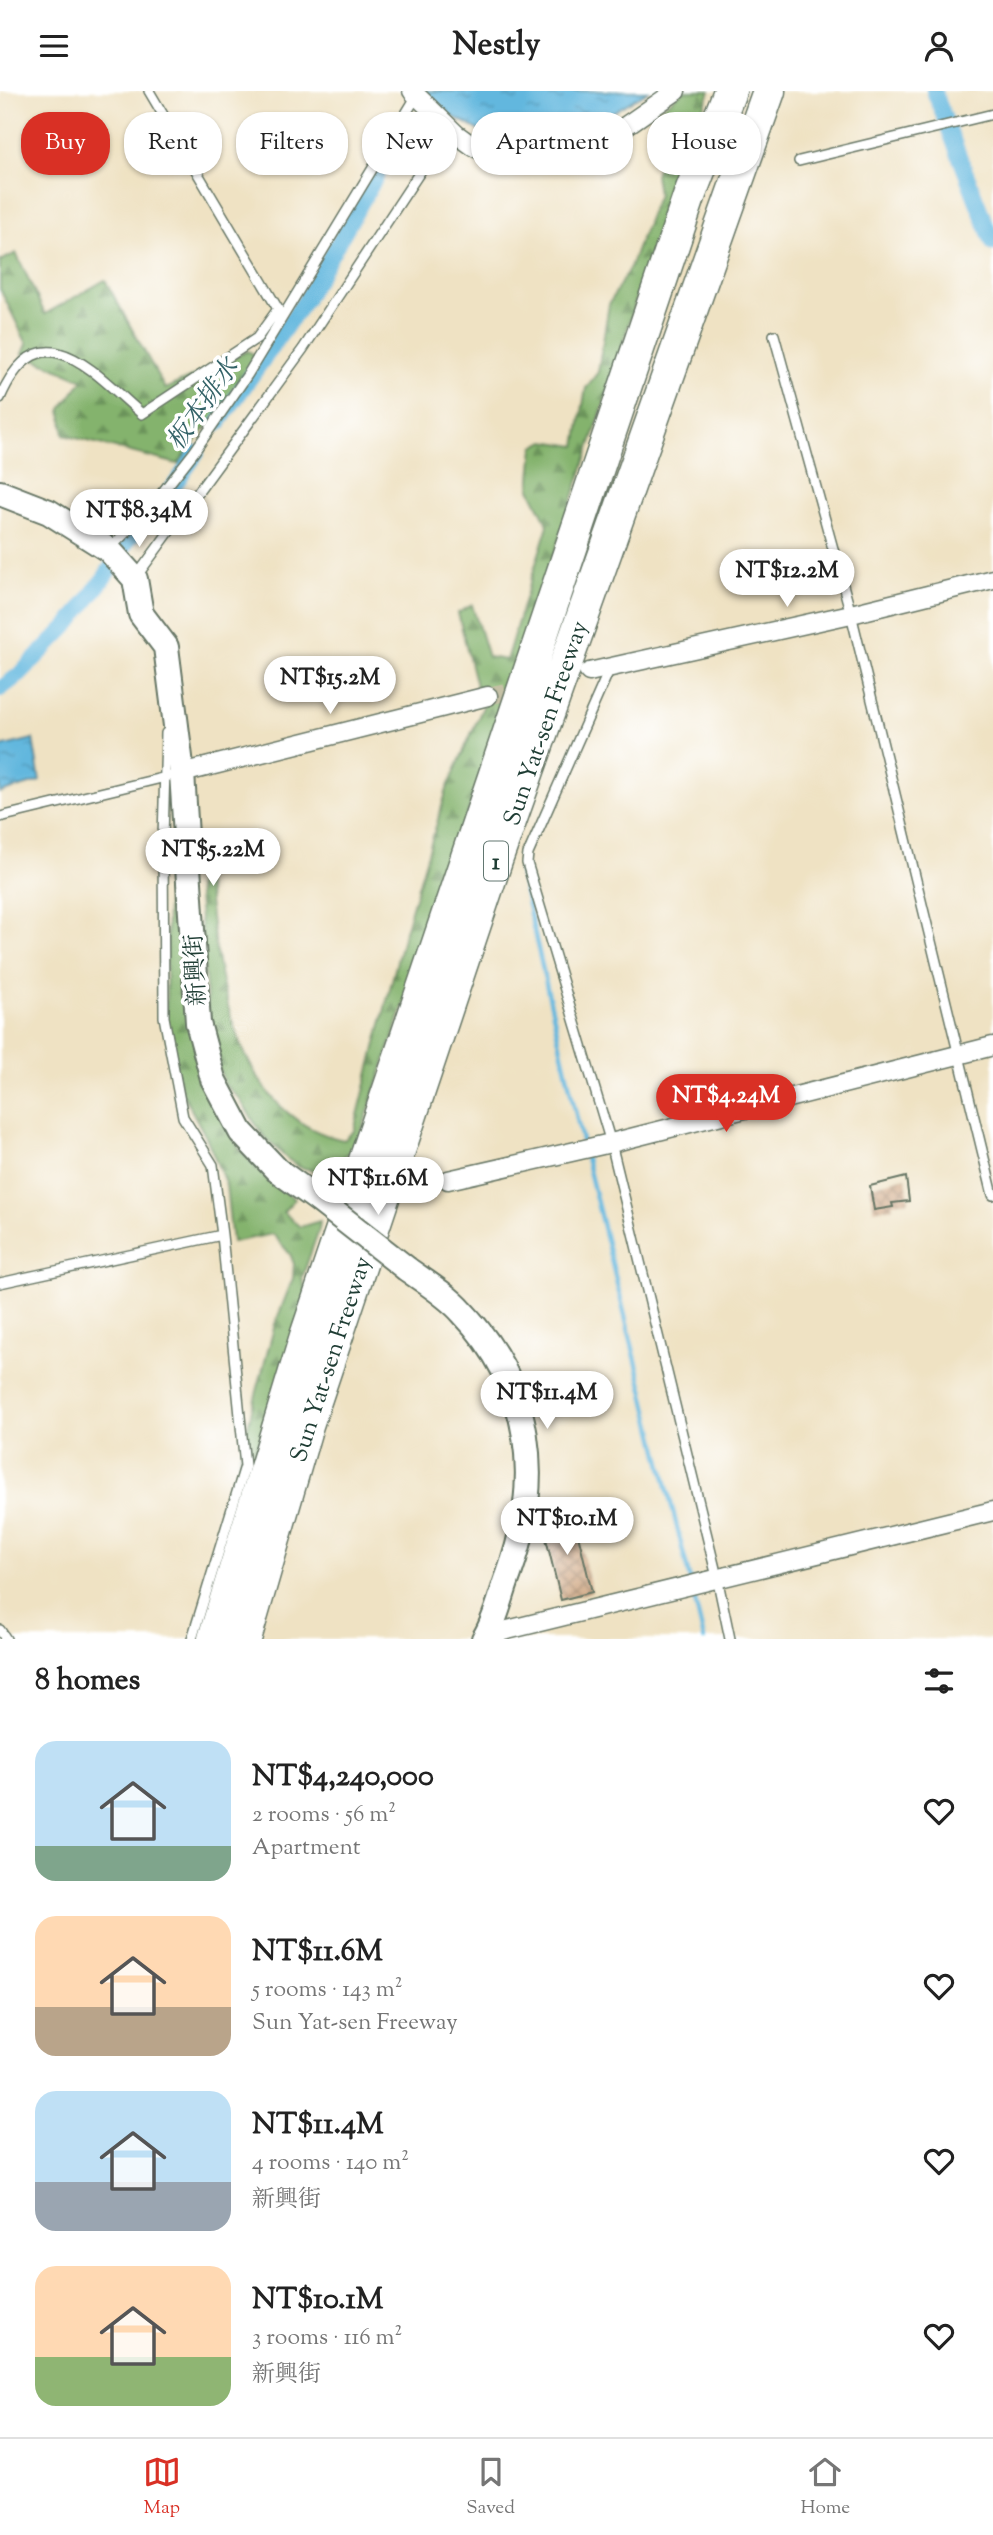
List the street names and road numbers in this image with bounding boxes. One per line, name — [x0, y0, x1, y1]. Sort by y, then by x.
street label: Sun Yat-sen Freeway — [496, 617, 598, 831]
road number: 1 — [484, 841, 508, 881]
street label: 新興街 — [178, 933, 216, 1007]
street label: Sun Yat-sen Freeway — [283, 1252, 381, 1467]

